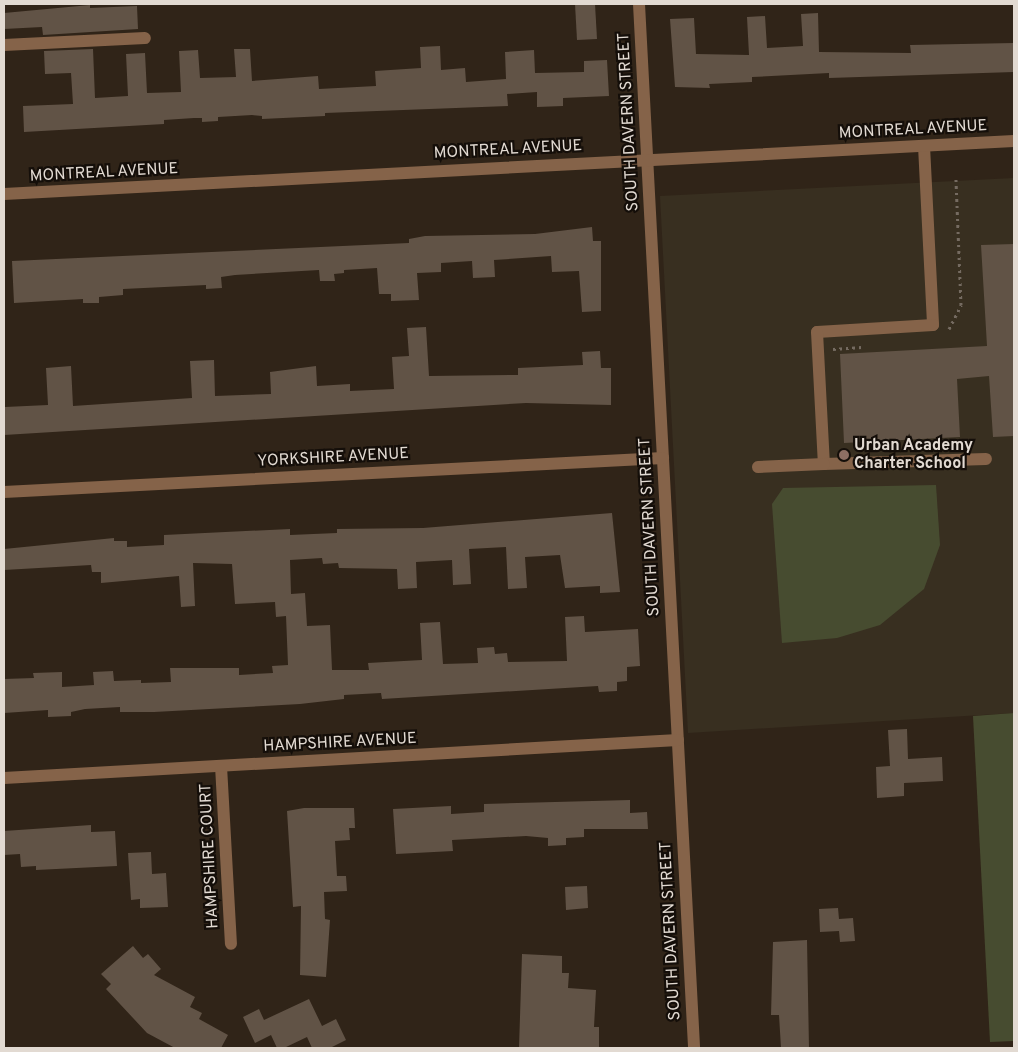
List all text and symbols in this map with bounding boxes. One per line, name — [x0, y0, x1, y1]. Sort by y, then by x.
street label: SOUTH DAVERN STREET — [615, 32, 643, 212]
street label: MONTREAL AVENUE — [838, 117, 988, 143]
street label: MONTREAL AVENUE — [433, 137, 583, 163]
street label: MONTREAL AVENUE — [29, 160, 179, 186]
place label: Urban Academy Charter School — [854, 436, 974, 474]
street label: SOUTH DAVERN STREET — [636, 437, 664, 617]
street label: YORKSHIRE AVENUE — [256, 444, 410, 472]
marker: Urban Academy Charter School — [838, 449, 850, 461]
street label: HAMPSHIRE AVENUE — [263, 729, 417, 757]
street label: HAMPSHIRE COURT — [197, 783, 223, 929]
street label: SOUTH DAVERN STREET — [657, 841, 685, 1021]

